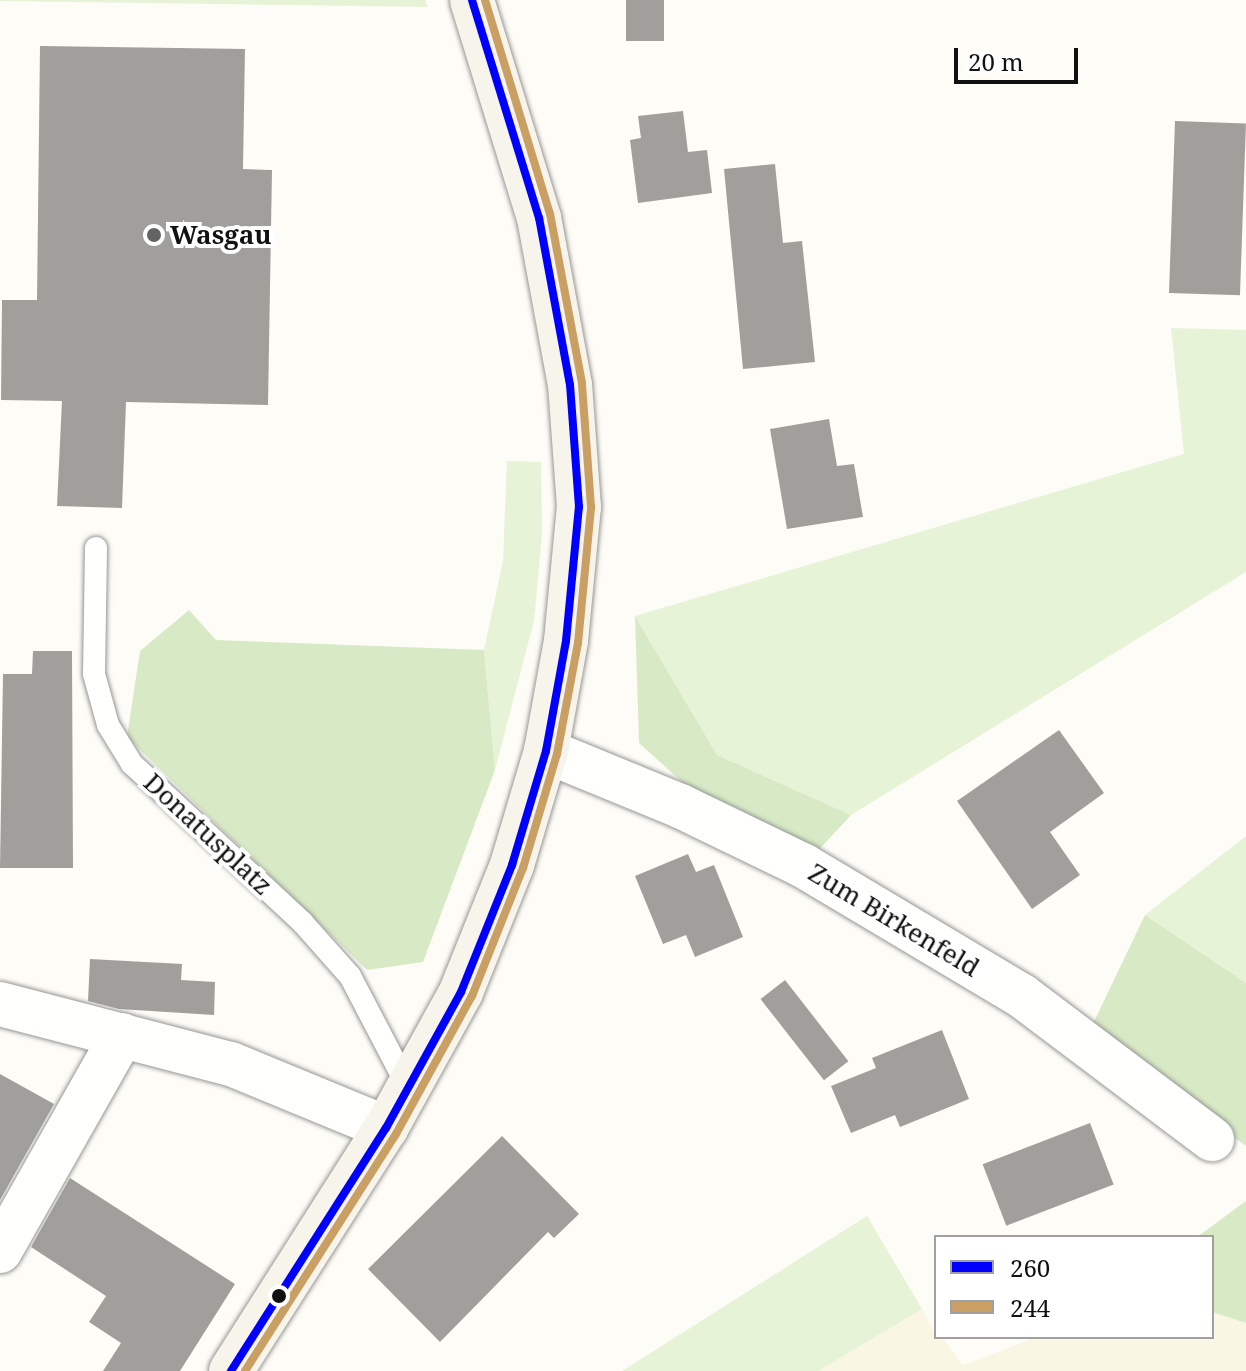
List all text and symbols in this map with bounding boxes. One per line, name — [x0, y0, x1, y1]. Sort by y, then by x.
scale bar — [958, 32, 1082, 82]
text: 20 m — [968, 45, 1024, 78]
place label: Wasgau — [170, 219, 272, 251]
marker: Wasgau — [145, 226, 163, 244]
street label: Donatusplatz — [137, 767, 279, 901]
street label: Zum Birkenfeld — [803, 857, 985, 983]
legend — [934, 1235, 1214, 1339]
text: 260 — [1010, 1251, 1050, 1284]
unlabelled marker — [271, 1288, 287, 1304]
text: 244 — [1010, 1291, 1050, 1324]

